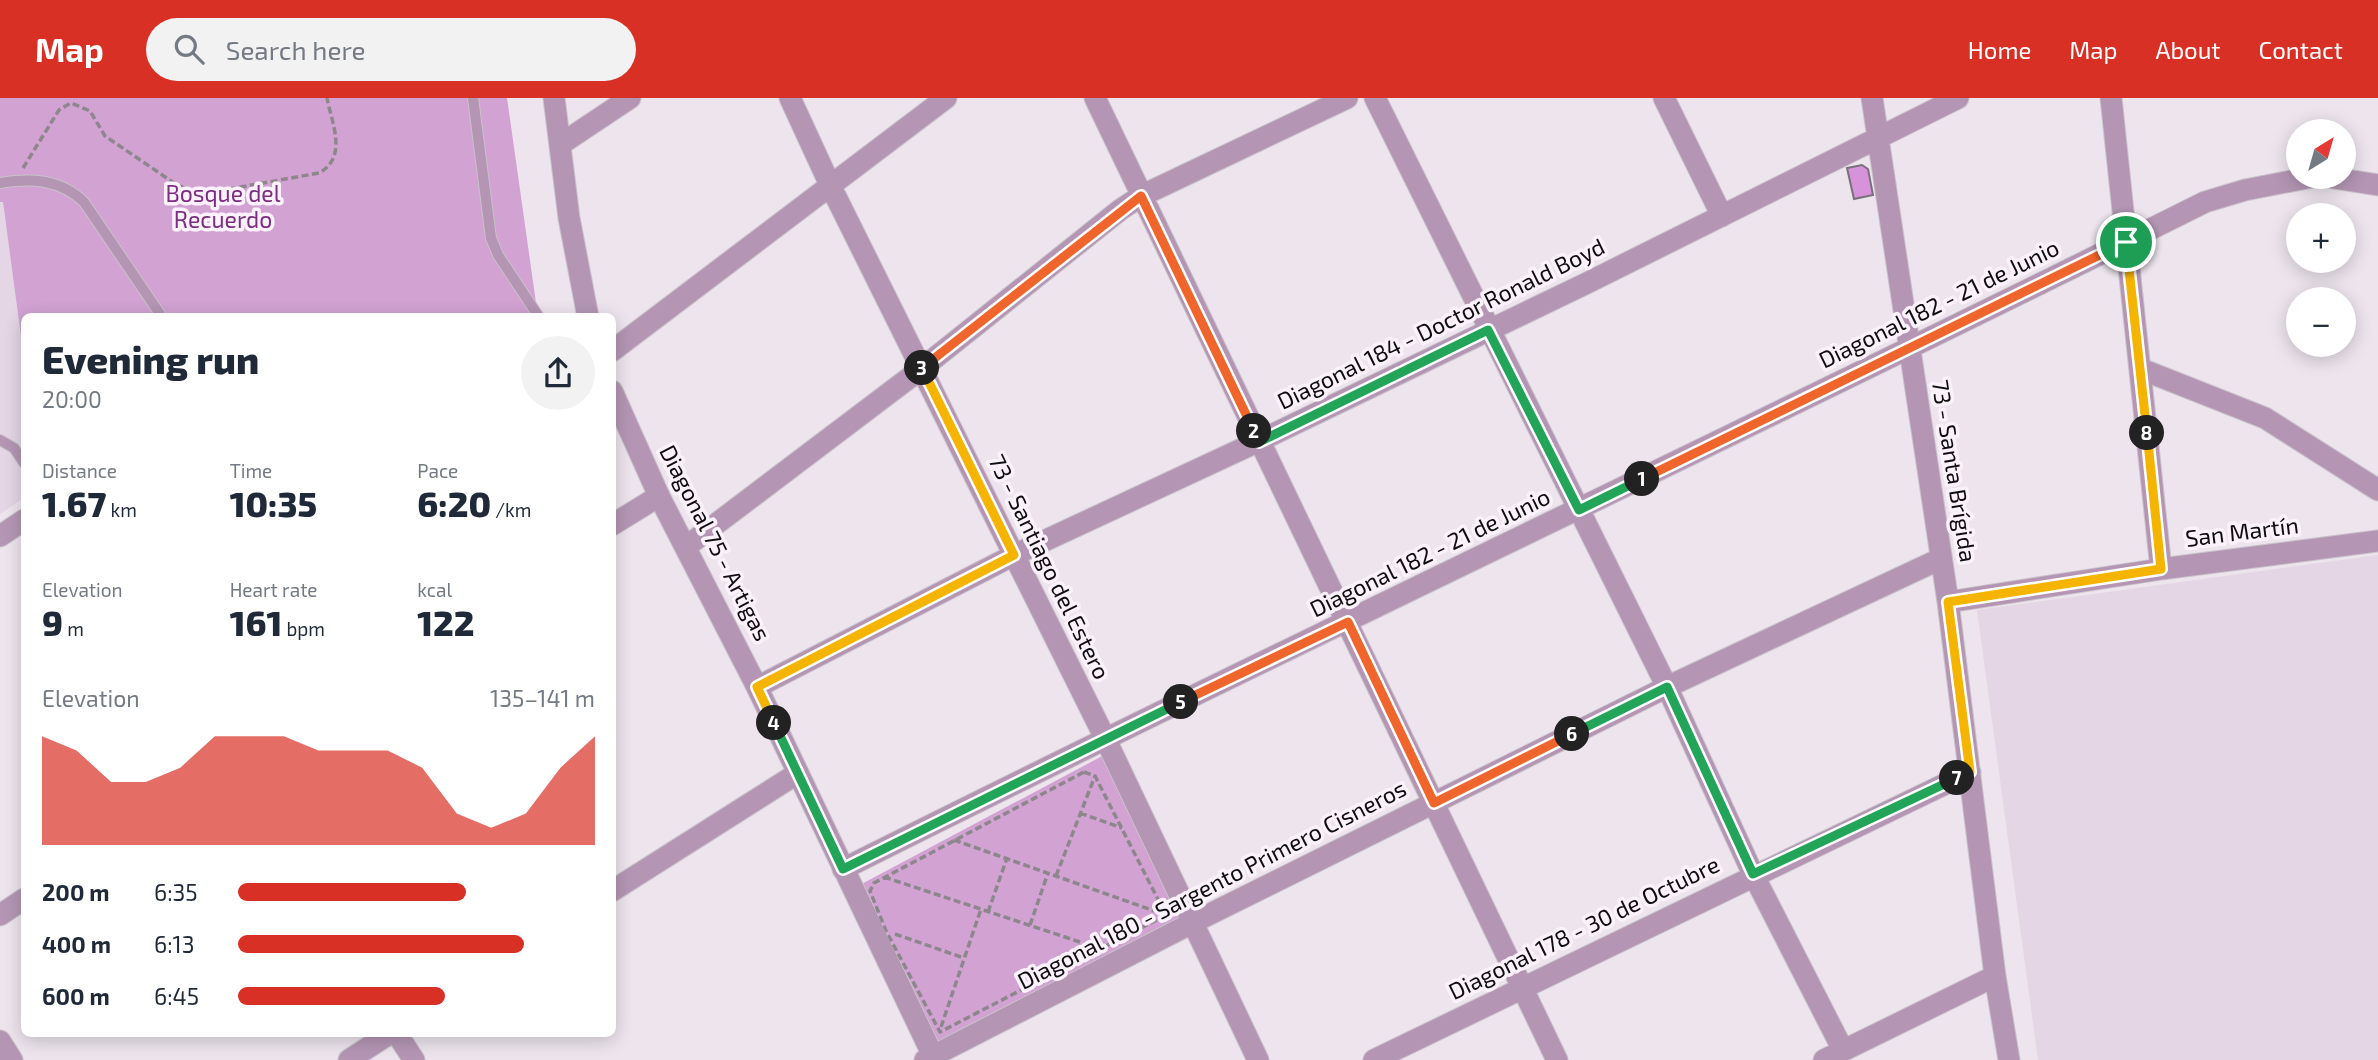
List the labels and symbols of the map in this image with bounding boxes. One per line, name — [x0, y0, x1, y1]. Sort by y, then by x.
north arrow — [2286, 119, 2356, 189]
park label: Bosque del Recuerdo — [165, 179, 281, 233]
pin — [2096, 212, 2156, 272]
street label: Diagonal 184 - Doctor Ronald Boyd — [1272, 231, 1609, 415]
street label: Diagonal 182 - 21 de Junio — [1814, 233, 2063, 374]
pin: 3 — [904, 350, 940, 386]
street label: 73 - Santa Brígida — [1927, 378, 1983, 564]
pin: 2 — [1236, 414, 1272, 448]
pin: 8 — [2130, 416, 2164, 450]
street label: Diagonal 75 - Artigas — [654, 440, 777, 645]
street label: 73 - Santiago del Estero — [983, 450, 1117, 684]
pin: 1 — [1624, 462, 1660, 496]
street label: Diagonal 182 - 21 de Junio — [1305, 482, 1554, 623]
street label: San Martín — [2184, 510, 2300, 552]
pin: 5 — [1164, 684, 1198, 720]
pin: 4 — [756, 706, 792, 740]
pin: 6 — [1554, 716, 1590, 752]
pin: 7 — [1940, 760, 1974, 796]
street label: Diagonal 180 - Sargento Primero Cisneros — [1013, 773, 1411, 995]
street label: Diagonal 178 - 30 de Octubre — [1444, 849, 1723, 1005]

